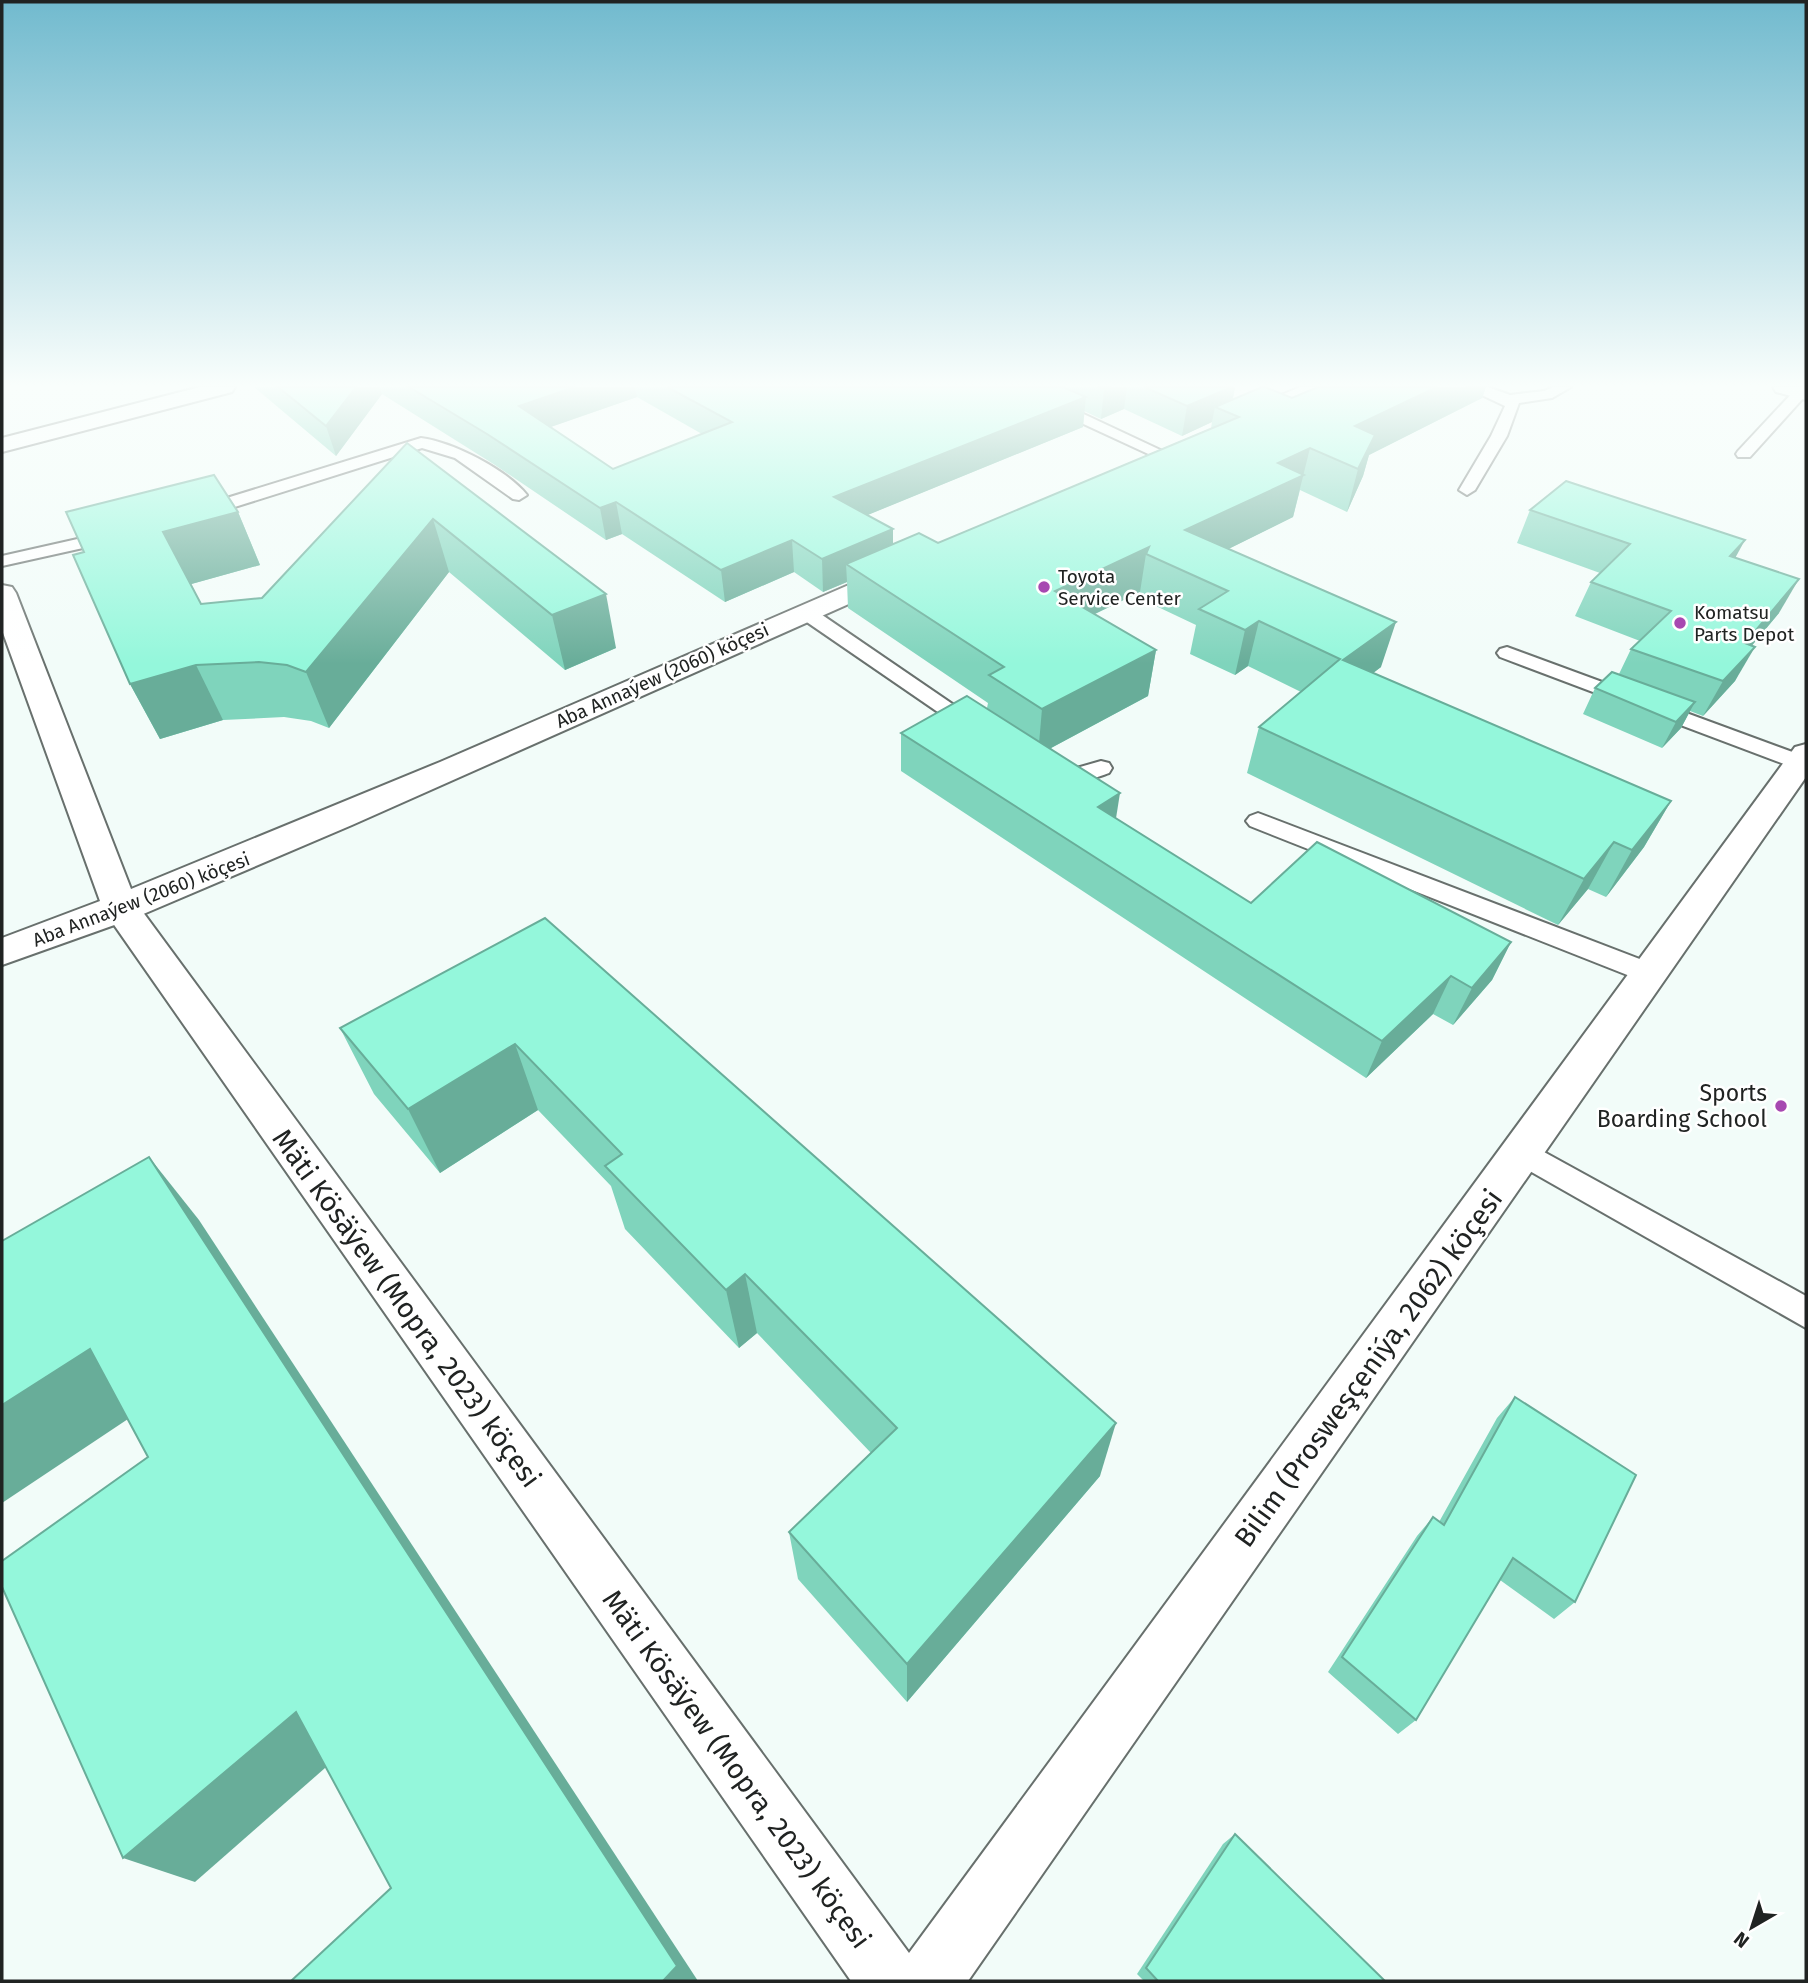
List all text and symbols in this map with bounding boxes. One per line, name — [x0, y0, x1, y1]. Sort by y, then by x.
place label: Toyota Service Center — [1058, 565, 1182, 610]
marker: Toyota Service Center — [1036, 579, 1052, 595]
place label: Komatsu Parts Depot — [1694, 601, 1794, 646]
marker: Komatsu Parts Depot — [1672, 615, 1688, 631]
street label: Aba Annaýew (2060) köçesi — [552, 618, 772, 733]
street label: Aba Annaýew (2060) köçesi — [29, 847, 253, 952]
place label: Sports Boarding School — [1597, 1079, 1767, 1133]
marker: Sports Boarding School — [1773, 1098, 1789, 1114]
street label: Mäti Kösäýew (Mopra, 2023) köçesi — [265, 1123, 548, 1494]
street label: Bilim (Prosweşçeniýa, 2062) köçesi — [1228, 1183, 1509, 1553]
street label: Mäti Kösäýew (Mopra, 2023) köçesi — [595, 1584, 878, 1955]
north arrow — [1717, 1892, 1787, 1962]
text: N — [1729, 1927, 1754, 1953]

